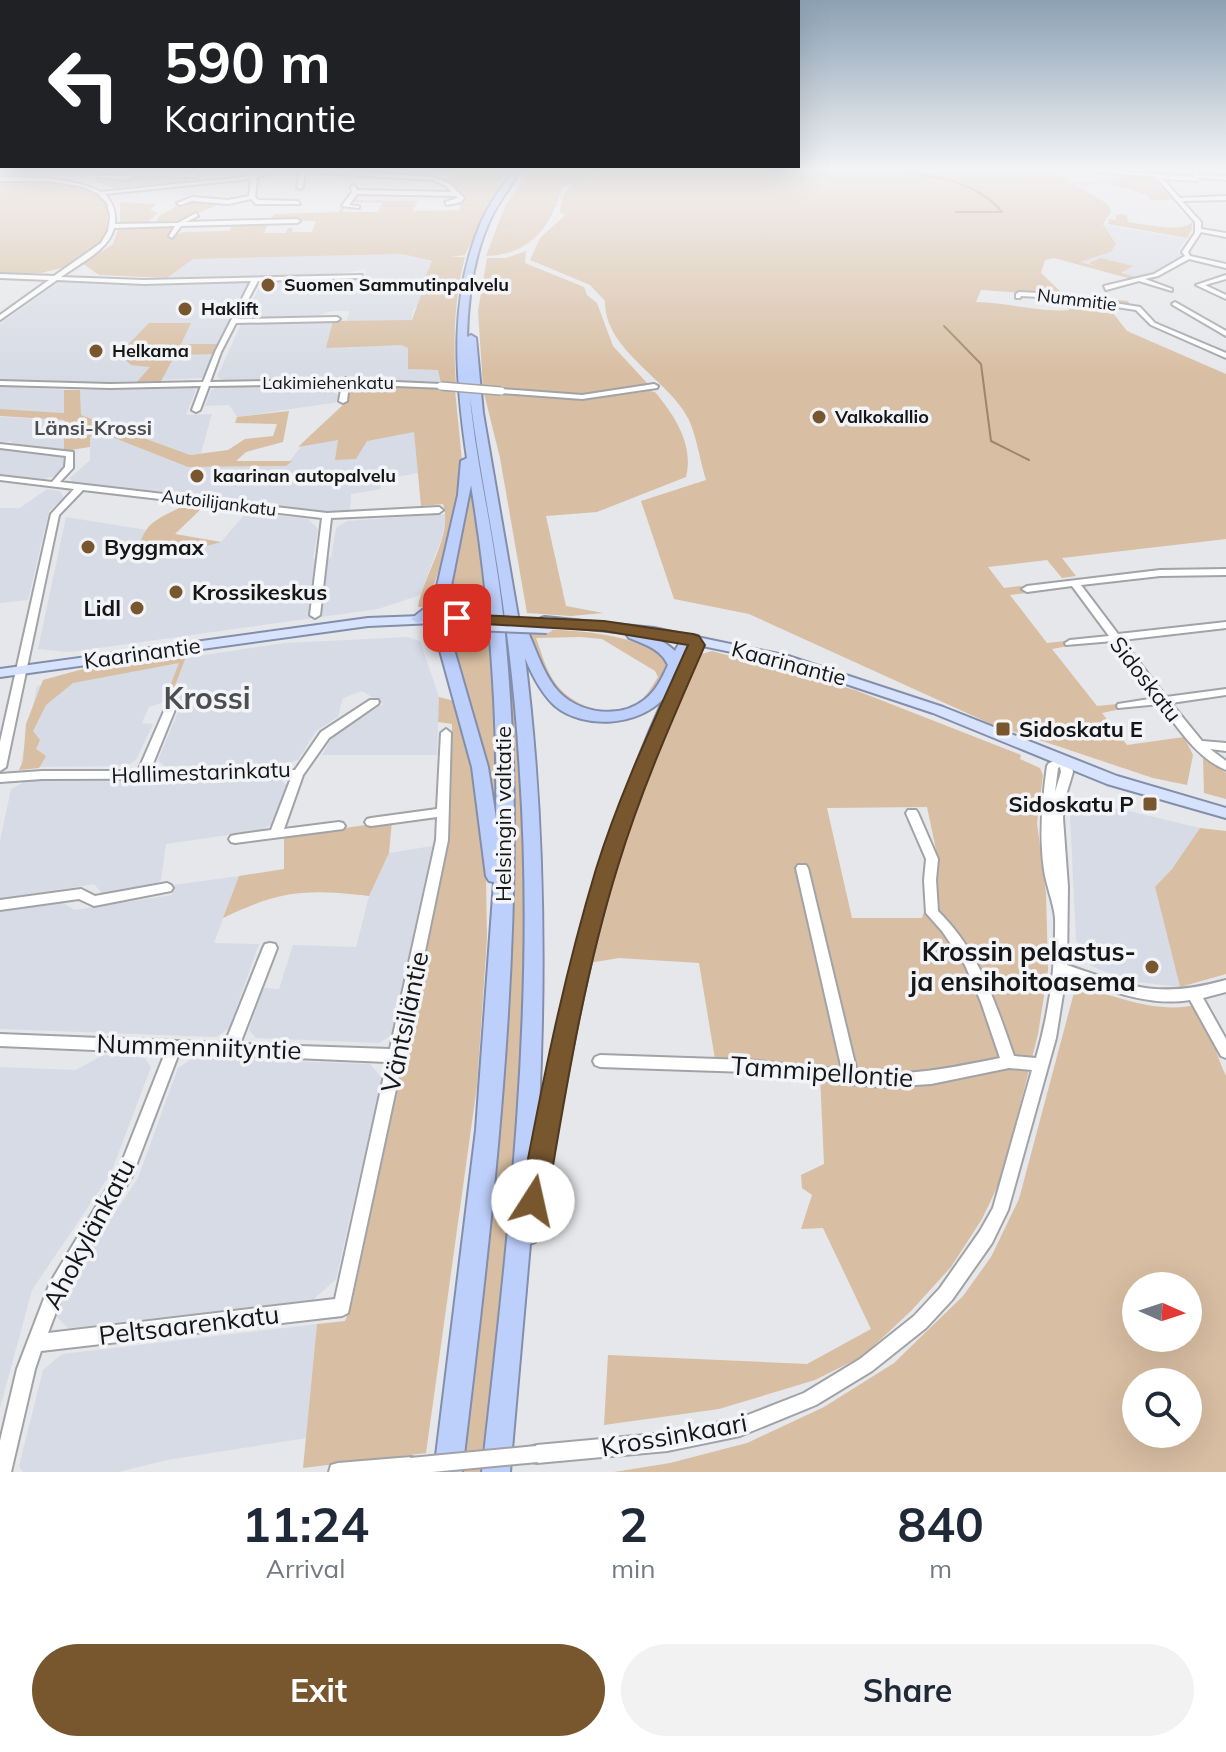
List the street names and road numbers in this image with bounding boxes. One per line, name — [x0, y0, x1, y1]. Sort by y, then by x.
street label: Nummitie — [1036, 283, 1118, 316]
street label: Lakimiehenkatu — [262, 371, 394, 394]
street label: Autoilijankatu — [160, 484, 278, 521]
street label: Kaarinantie — [82, 631, 202, 675]
street label: Sidoskatu — [1104, 631, 1188, 727]
street label: Kaarinantie — [729, 634, 849, 692]
street label: Helsingin valtatie — [489, 726, 517, 902]
street label: Hallimestarinkatu — [111, 755, 291, 789]
street label: Väntsiläntie — [373, 948, 436, 1096]
street label: Nummenniityntie — [96, 1026, 302, 1067]
street label: Tammipellontie — [730, 1049, 914, 1094]
street label: Ahokylänkatu — [35, 1153, 142, 1315]
street label: Peltsaarenkatu — [97, 1297, 281, 1352]
street label: Krossinkaari — [598, 1405, 750, 1464]

